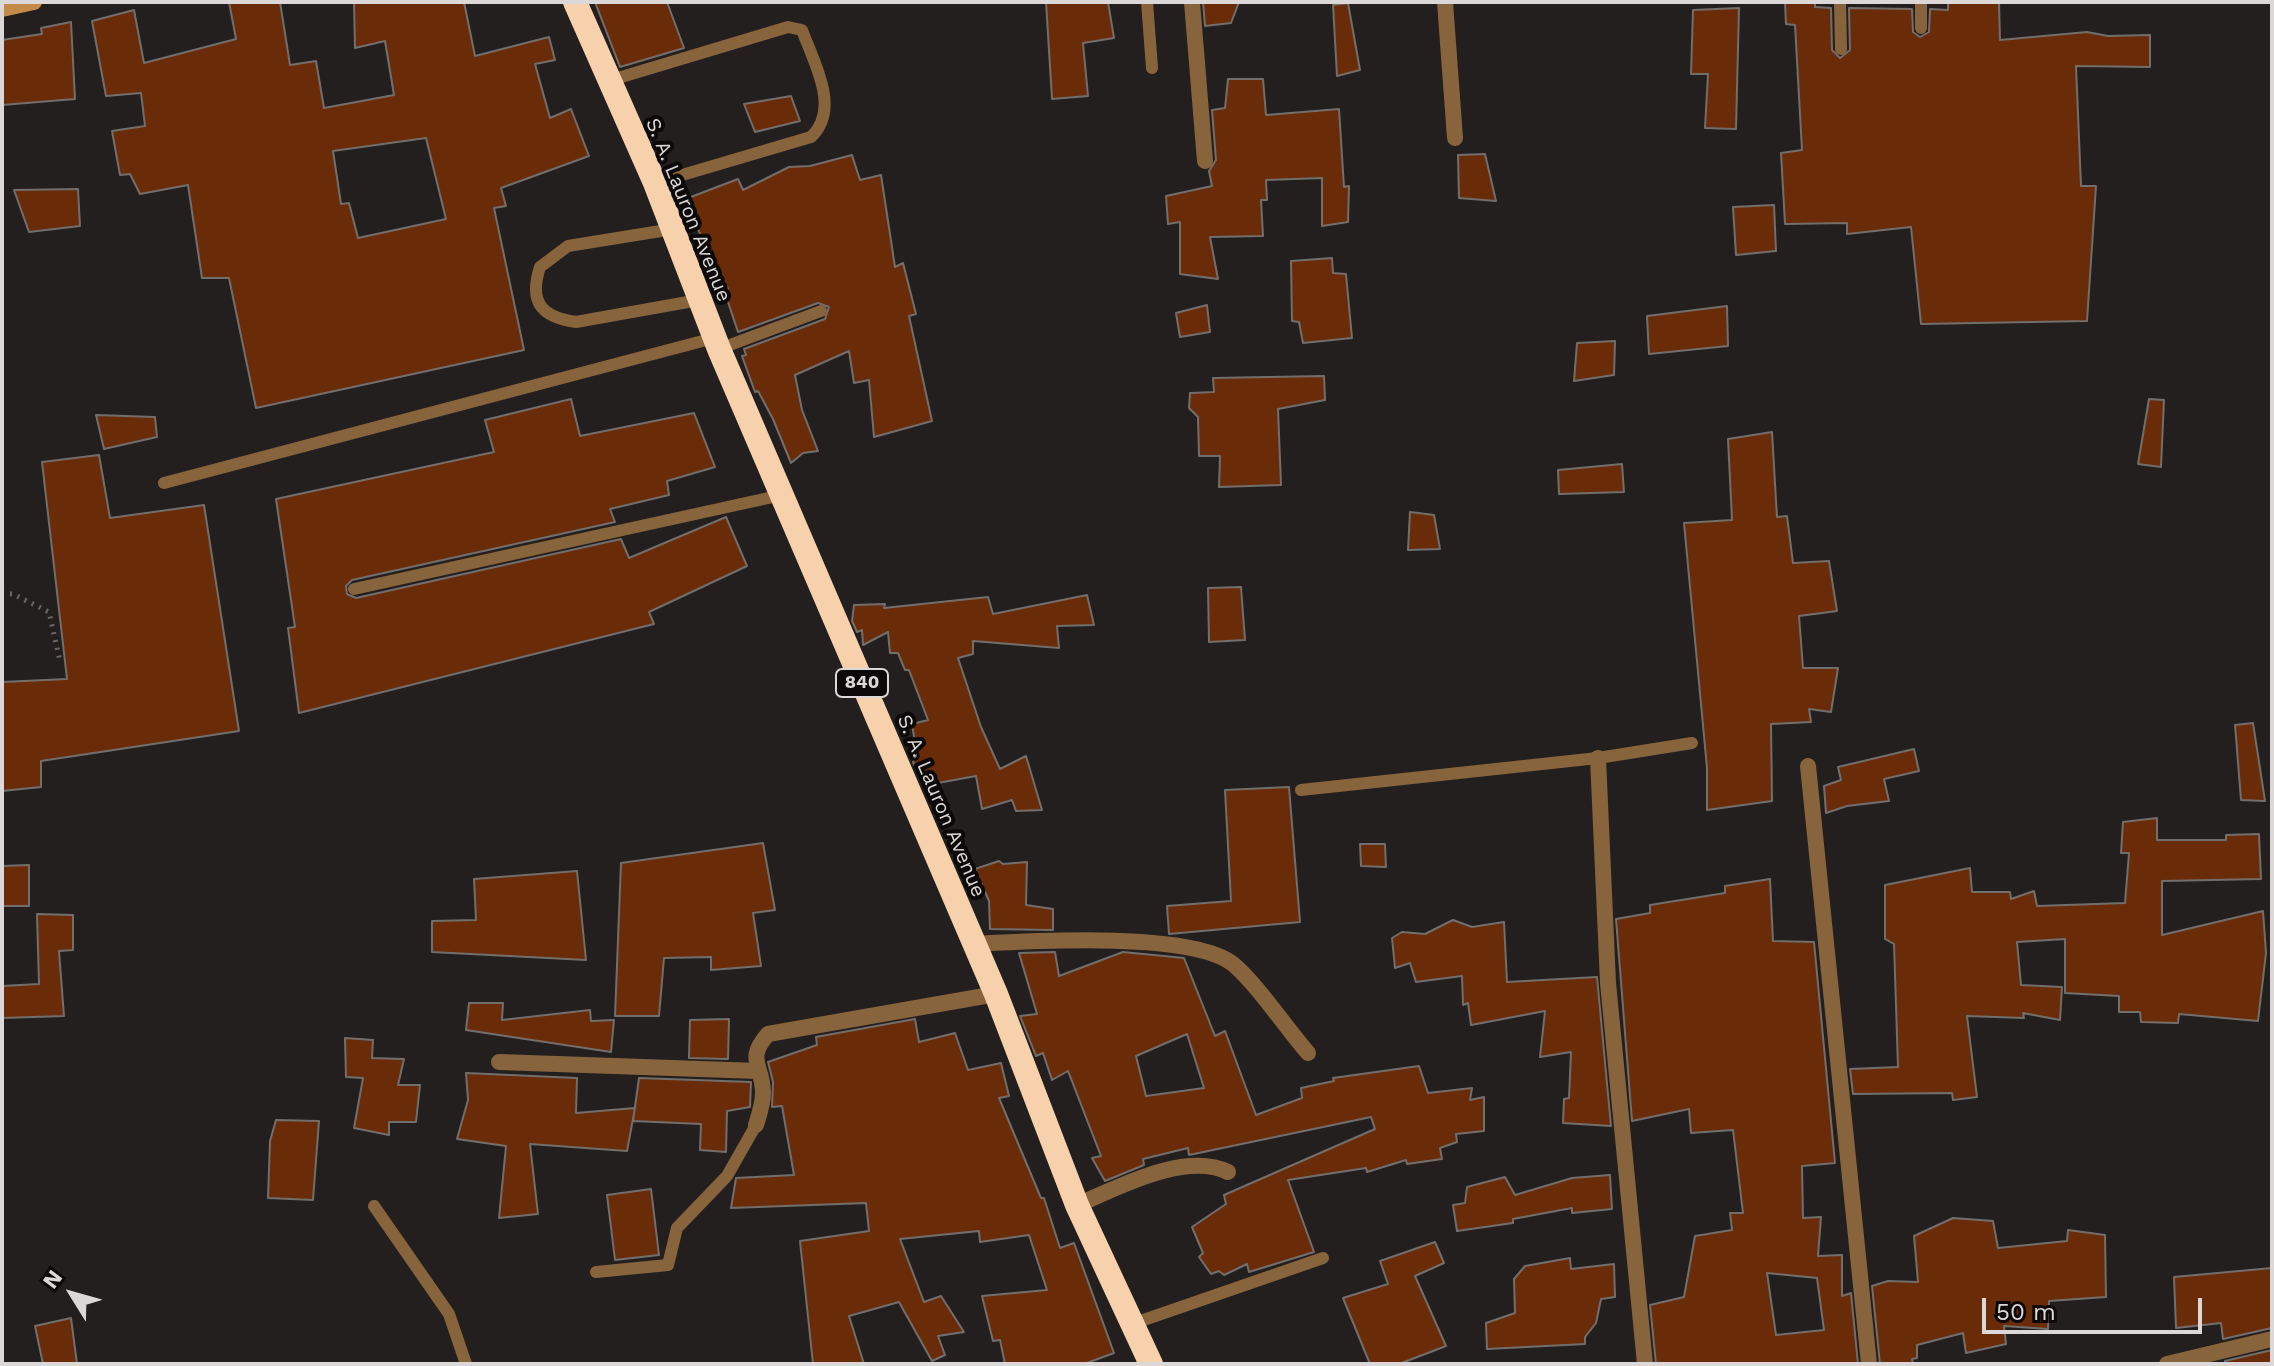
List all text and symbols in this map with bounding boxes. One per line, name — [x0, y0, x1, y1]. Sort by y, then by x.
street label: S. A. Lauron Avenue — [640, 115, 736, 305]
road number: 840 — [836, 669, 888, 697]
street label: S. A. Lauron Avenue — [892, 711, 990, 901]
north arrow — [32, 1254, 112, 1334]
text: N — [38, 1265, 67, 1293]
scale bar — [1986, 1282, 2206, 1332]
text: 50 m — [1996, 1298, 2056, 1326]

